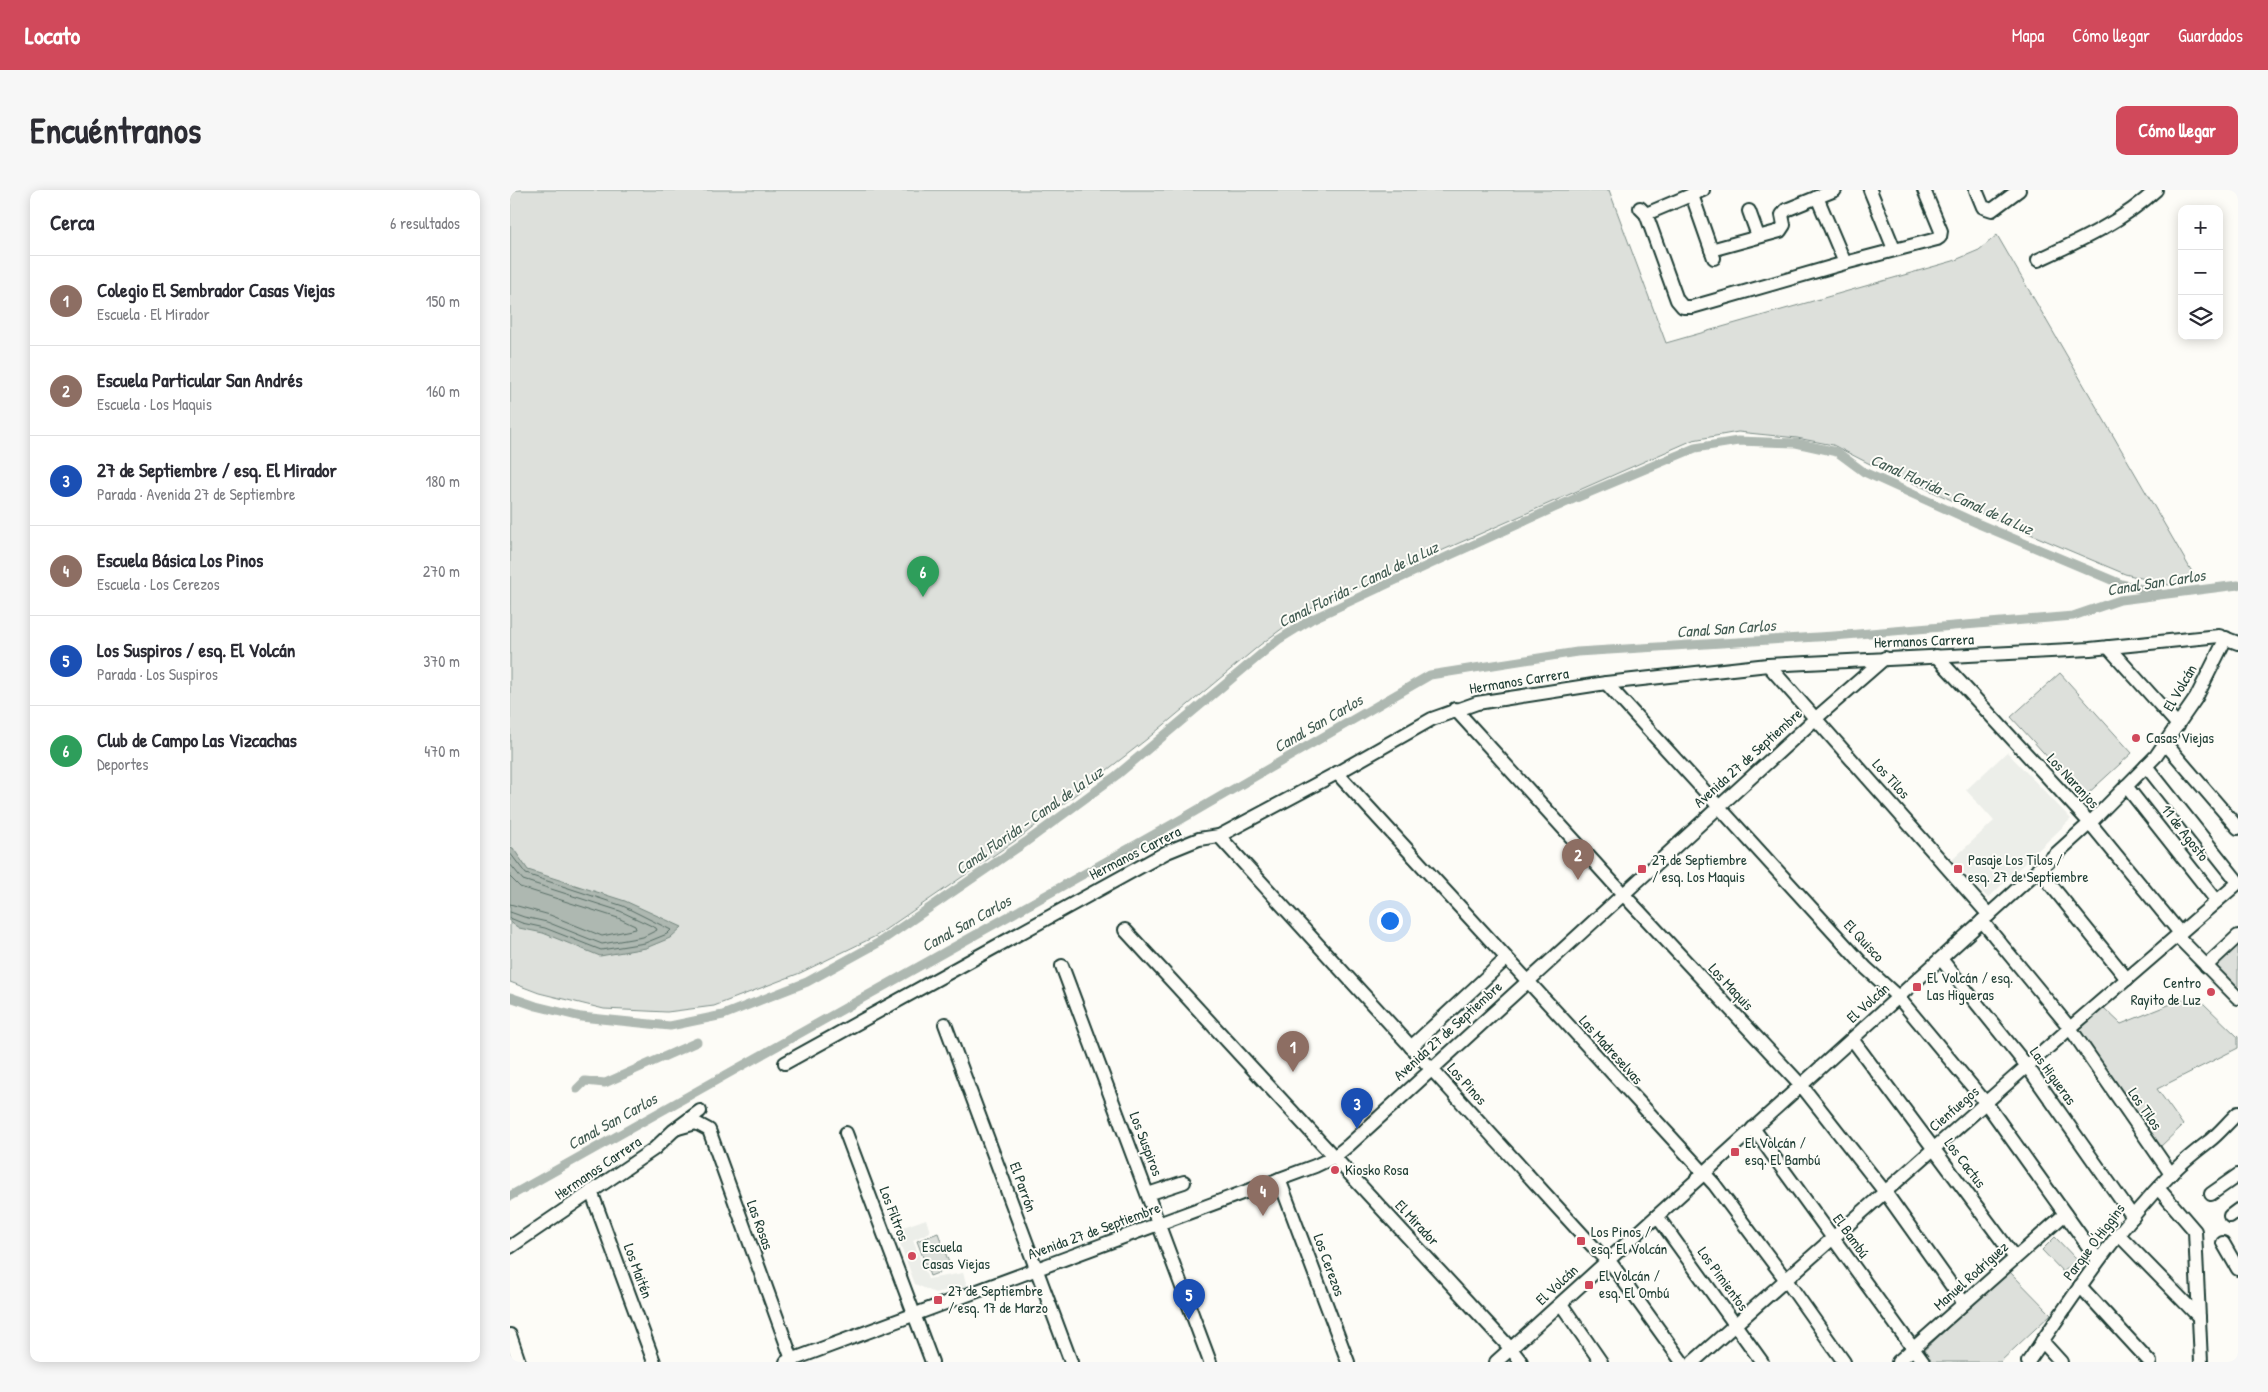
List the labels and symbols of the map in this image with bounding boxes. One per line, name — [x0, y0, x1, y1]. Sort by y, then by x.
water label: Canal Florida - Canal de la Luz — [1867, 448, 2038, 540]
water label: Canal Florida - Canal de la Luz — [1274, 535, 1443, 632]
pin: 6 — [907, 556, 939, 597]
water label: Canal San Carlos — [2105, 563, 2208, 601]
water label: Canal San Carlos — [1676, 613, 1778, 642]
street label: Hermanos Carrera — [1874, 628, 1975, 653]
street label: El Volcán — [2158, 660, 2202, 715]
street label: Hermanos Carrera — [1468, 662, 1570, 699]
water label: Canal San Carlos — [1270, 688, 1368, 757]
street label: Avenida 27 de Septiembre — [1689, 703, 1807, 812]
place label: Casas Viejas — [2146, 727, 2214, 748]
marker: Casas Viejas — [2130, 732, 2142, 744]
street label: Los Naranjos — [2042, 748, 2105, 813]
street label: Los Tilos — [1868, 754, 1915, 803]
water label: Canal Florida - Canal de la Luz — [951, 760, 1108, 879]
street label: 11 de Agosto — [2157, 800, 2214, 865]
street label: Hermanos Carrera — [1085, 820, 1184, 885]
pin: 2 — [1562, 839, 1594, 880]
place label: 27 de Septiembre / esq. Los Maquis — [1652, 849, 1747, 887]
place label: Pasaje Los Tilos / esq. 27 de Septiembre — [1968, 849, 2088, 887]
marker: 27 de Septiembre / esq. Los Maquis — [1636, 863, 1648, 875]
marker: Pasaje Los Tilos / esq. 27 de Septiembre — [1952, 863, 1964, 875]
water label: Canal San Carlos — [917, 888, 1016, 957]
your location — [1377, 908, 1403, 934]
street label: El Quisco — [1839, 915, 1889, 966]
street label: Los Maquis — [1704, 958, 1759, 1015]
place label: El Volcán / esq. Las Higueras — [1927, 967, 2013, 1005]
place label: Centro Rayito de Luz — [2131, 972, 2202, 1010]
street label: Avenida 27 de Septiembre — [1389, 976, 1507, 1085]
street label: El Volcán — [1842, 978, 1894, 1027]
marker: El Volcán / esq. Las Higueras — [1911, 981, 1923, 993]
marker: Centro Rayito de Luz — [2205, 986, 2217, 998]
street label: Las Madreselvas — [1575, 1011, 1648, 1089]
pin: 1 — [1277, 1031, 1309, 1072]
street label: Las Higueras — [2025, 1042, 2082, 1109]
street label: Los Pinos — [1443, 1058, 1492, 1109]
street label: Cienfuegos — [1924, 1081, 1983, 1136]
street label: Los Tilos — [2123, 1083, 2168, 1134]
water label: Canal San Carlos — [563, 1086, 662, 1155]
pin: 3 — [1341, 1088, 1373, 1129]
street label: Los Suspiros — [1125, 1109, 1168, 1179]
street label: Hermanos Carrera — [550, 1131, 645, 1204]
place label: El Volcán / esq. El Bambú — [1745, 1132, 1820, 1170]
street label: Los Cactus — [1940, 1133, 1991, 1192]
marker: El Volcán / esq. El Bambú — [1729, 1146, 1741, 1158]
street label: El Parrón — [1005, 1159, 1042, 1215]
place label: Kiosko Rosa — [1345, 1159, 1408, 1180]
marker: Kiosko Rosa — [1329, 1164, 1341, 1176]
pin: 4 — [1247, 1175, 1279, 1216]
street label: Los Filtros — [875, 1184, 914, 1244]
street label: El Mirador — [1391, 1195, 1444, 1250]
street label: Las Rosas — [742, 1197, 779, 1253]
street label: Avenida 27 de Septiembre — [1025, 1197, 1163, 1264]
street label: Parque O'Higgins — [2058, 1199, 2130, 1285]
street label: El Bambú — [1828, 1209, 1875, 1262]
place label: Los Pinos / esq. El Volcán — [1591, 1221, 1668, 1259]
street label: Los Cerezos — [1308, 1231, 1351, 1299]
marker: Los Pinos / esq. El Volcán — [1575, 1235, 1587, 1247]
place label: Escuela Casas Viejas — [922, 1236, 990, 1274]
street label: Manuel Rodríguez — [1929, 1236, 2013, 1315]
street label: Los Maitén — [619, 1240, 658, 1301]
street label: Los Pimientos — [1693, 1242, 1754, 1315]
marker: Escuela Casas Viejas — [906, 1250, 918, 1262]
street label: El Volcán — [1531, 1259, 1583, 1310]
place label: El Volcán / esq. El Ombú — [1599, 1265, 1669, 1303]
pin: 5 — [1173, 1279, 1205, 1320]
marker: El Volcán / esq. El Ombú — [1583, 1279, 1595, 1291]
place label: 27 de Septiembre / esq. 17 de Marzo — [948, 1280, 1048, 1318]
marker: 27 de Septiembre / esq. 17 de Marzo — [932, 1294, 944, 1306]

